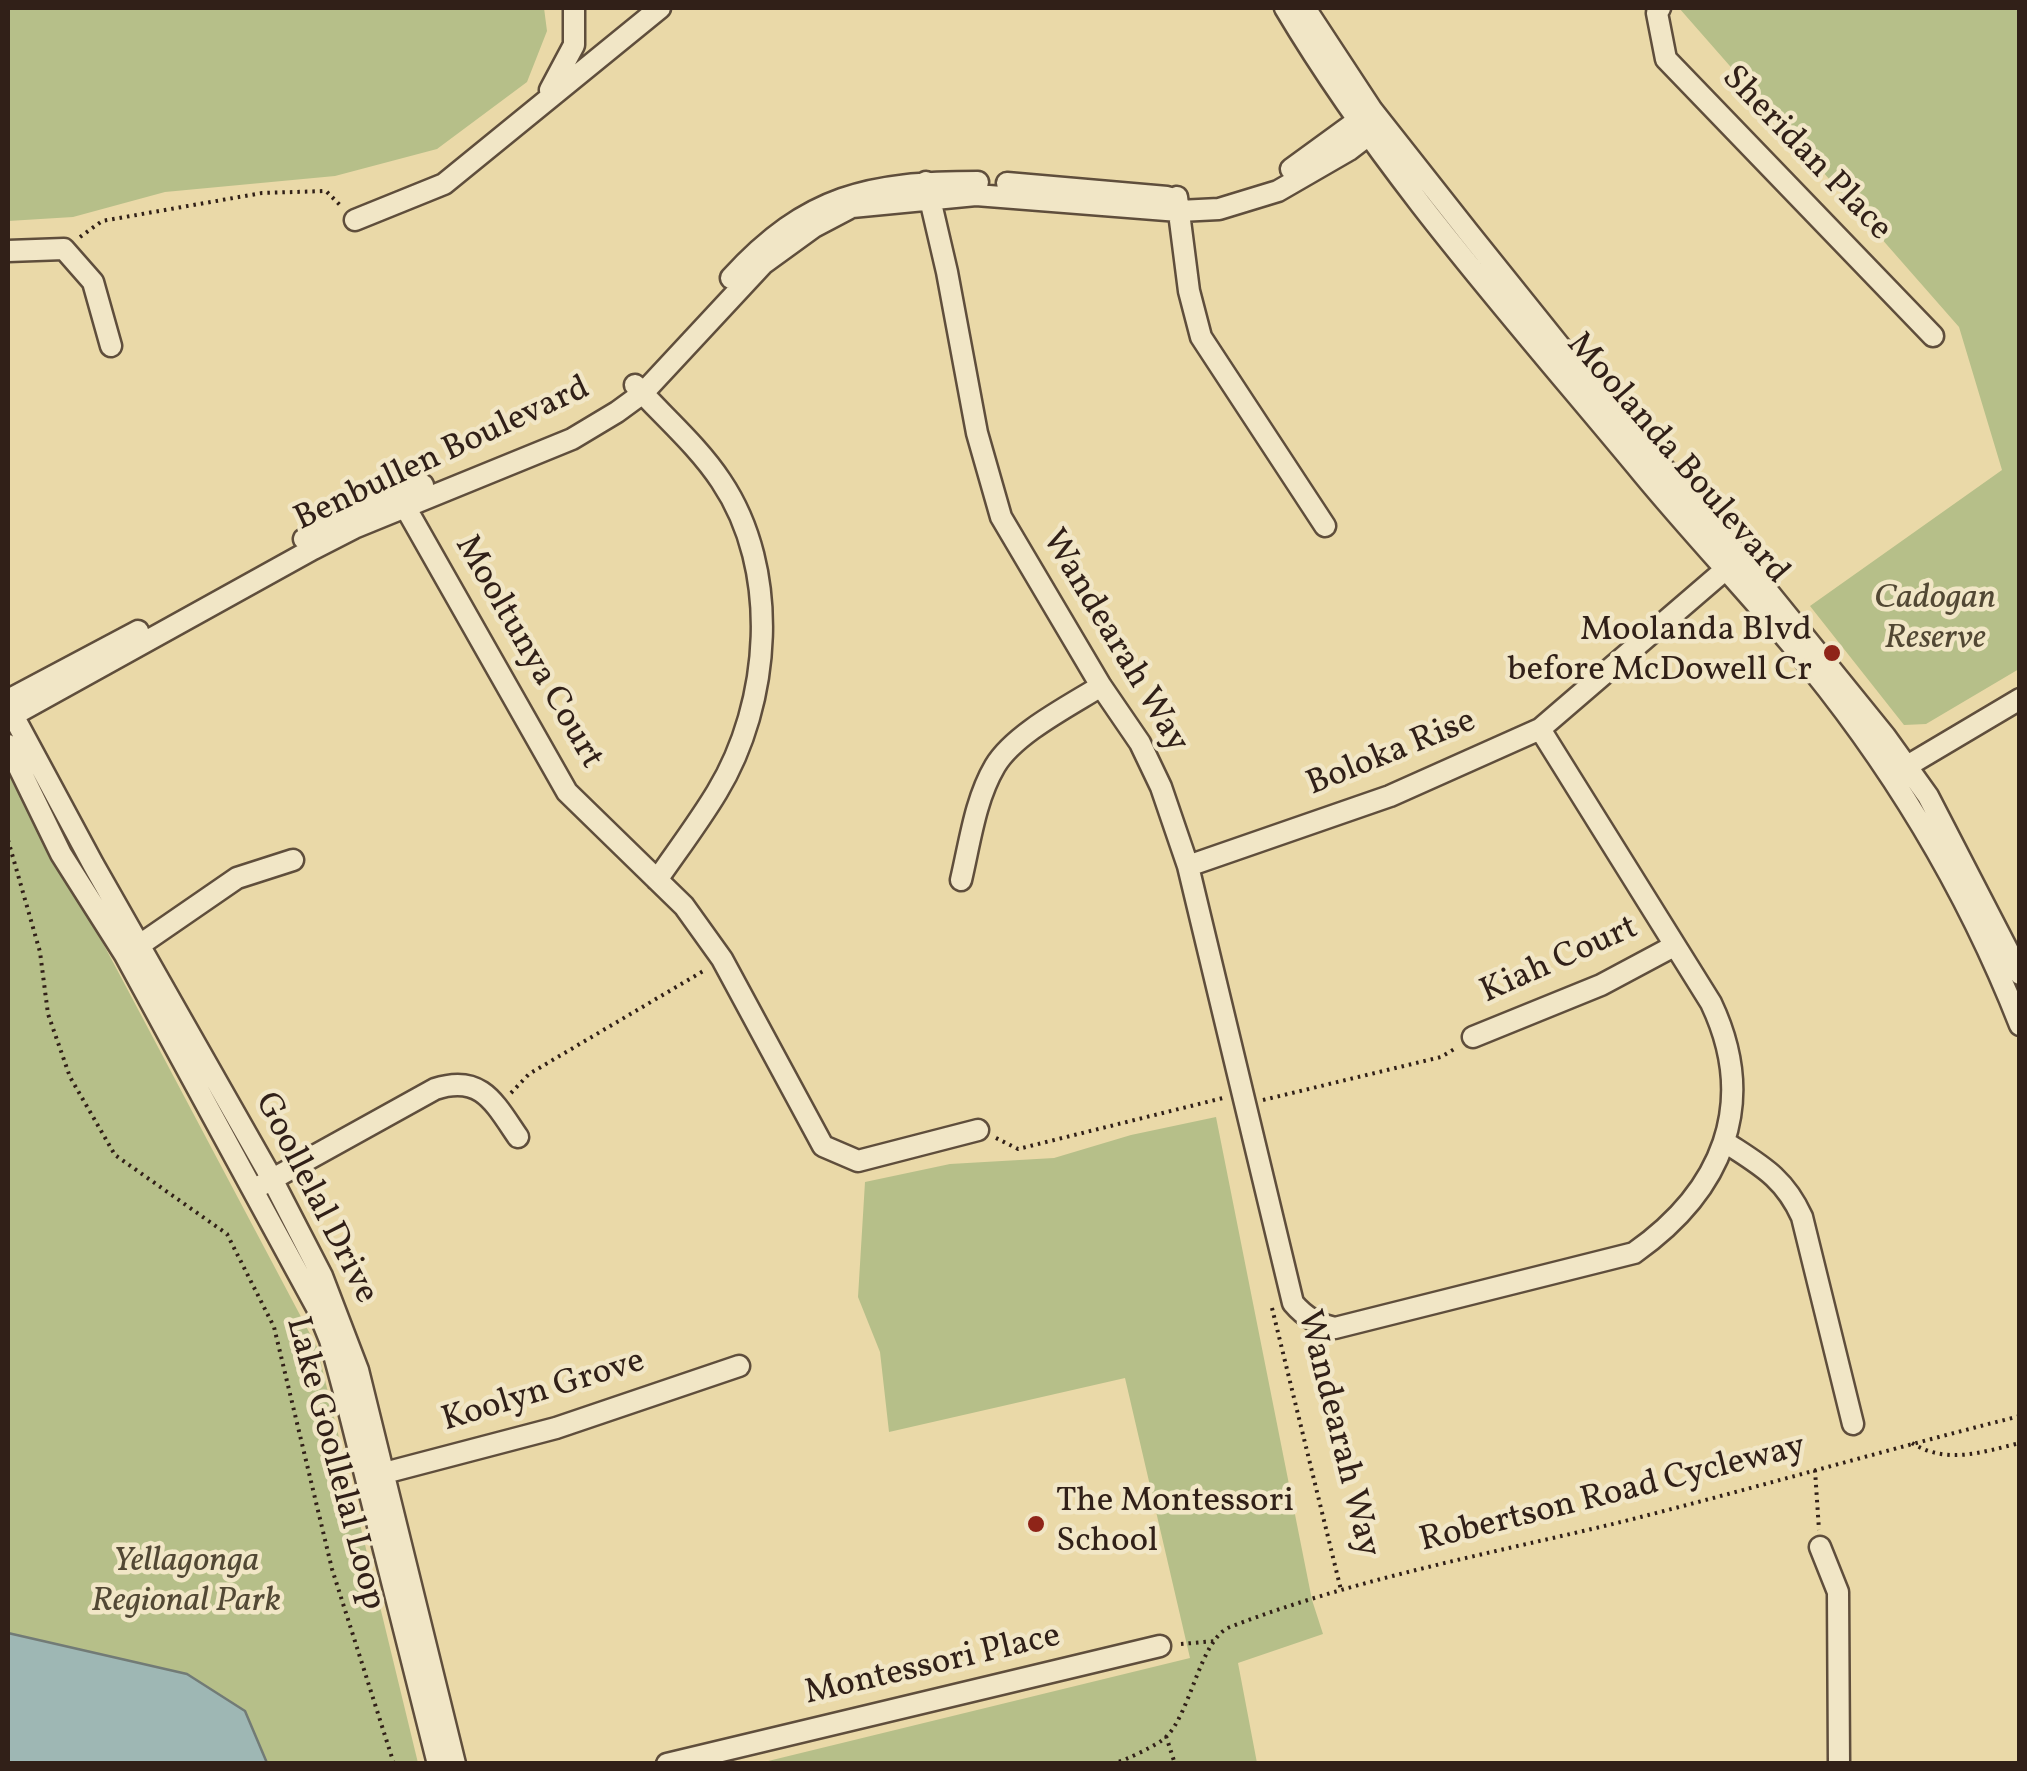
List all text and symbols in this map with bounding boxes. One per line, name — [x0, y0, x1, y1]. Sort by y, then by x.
street label: Sheridan Place — [1711, 59, 1899, 251]
street label: Moolanda Boulevard — [1556, 326, 1796, 594]
street label: Benbullen Boulevard — [289, 369, 597, 543]
street label: Wandearah Way — [1030, 523, 1196, 761]
street label: Mooltunya Court — [443, 529, 611, 777]
park label: Cadogan Reserve — [1874, 580, 1996, 662]
place label: Moolanda Blvd before McDowell Cr — [1507, 612, 1812, 694]
marker: Moolanda Blvd before McDowell Cr — [1821, 642, 1843, 664]
street label: Boloka Rise — [1301, 702, 1483, 808]
street label: Kiah Court — [1475, 909, 1645, 1015]
street label: Goollelal Drive — [243, 1087, 385, 1311]
street label: Wandearah Way — [1285, 1306, 1387, 1562]
street label: Lake Goollelal Loop — [274, 1313, 392, 1615]
street label: Koolyn Grove — [438, 1342, 650, 1444]
street label: Robertson Road Cycleway — [1416, 1428, 1810, 1564]
place label: The Montessori School — [1056, 1483, 1294, 1565]
marker: The Montessori School — [1025, 1513, 1047, 1535]
park label: Yellagonga Regional Park — [91, 1543, 281, 1625]
street label: Montessori Place — [801, 1617, 1065, 1717]

